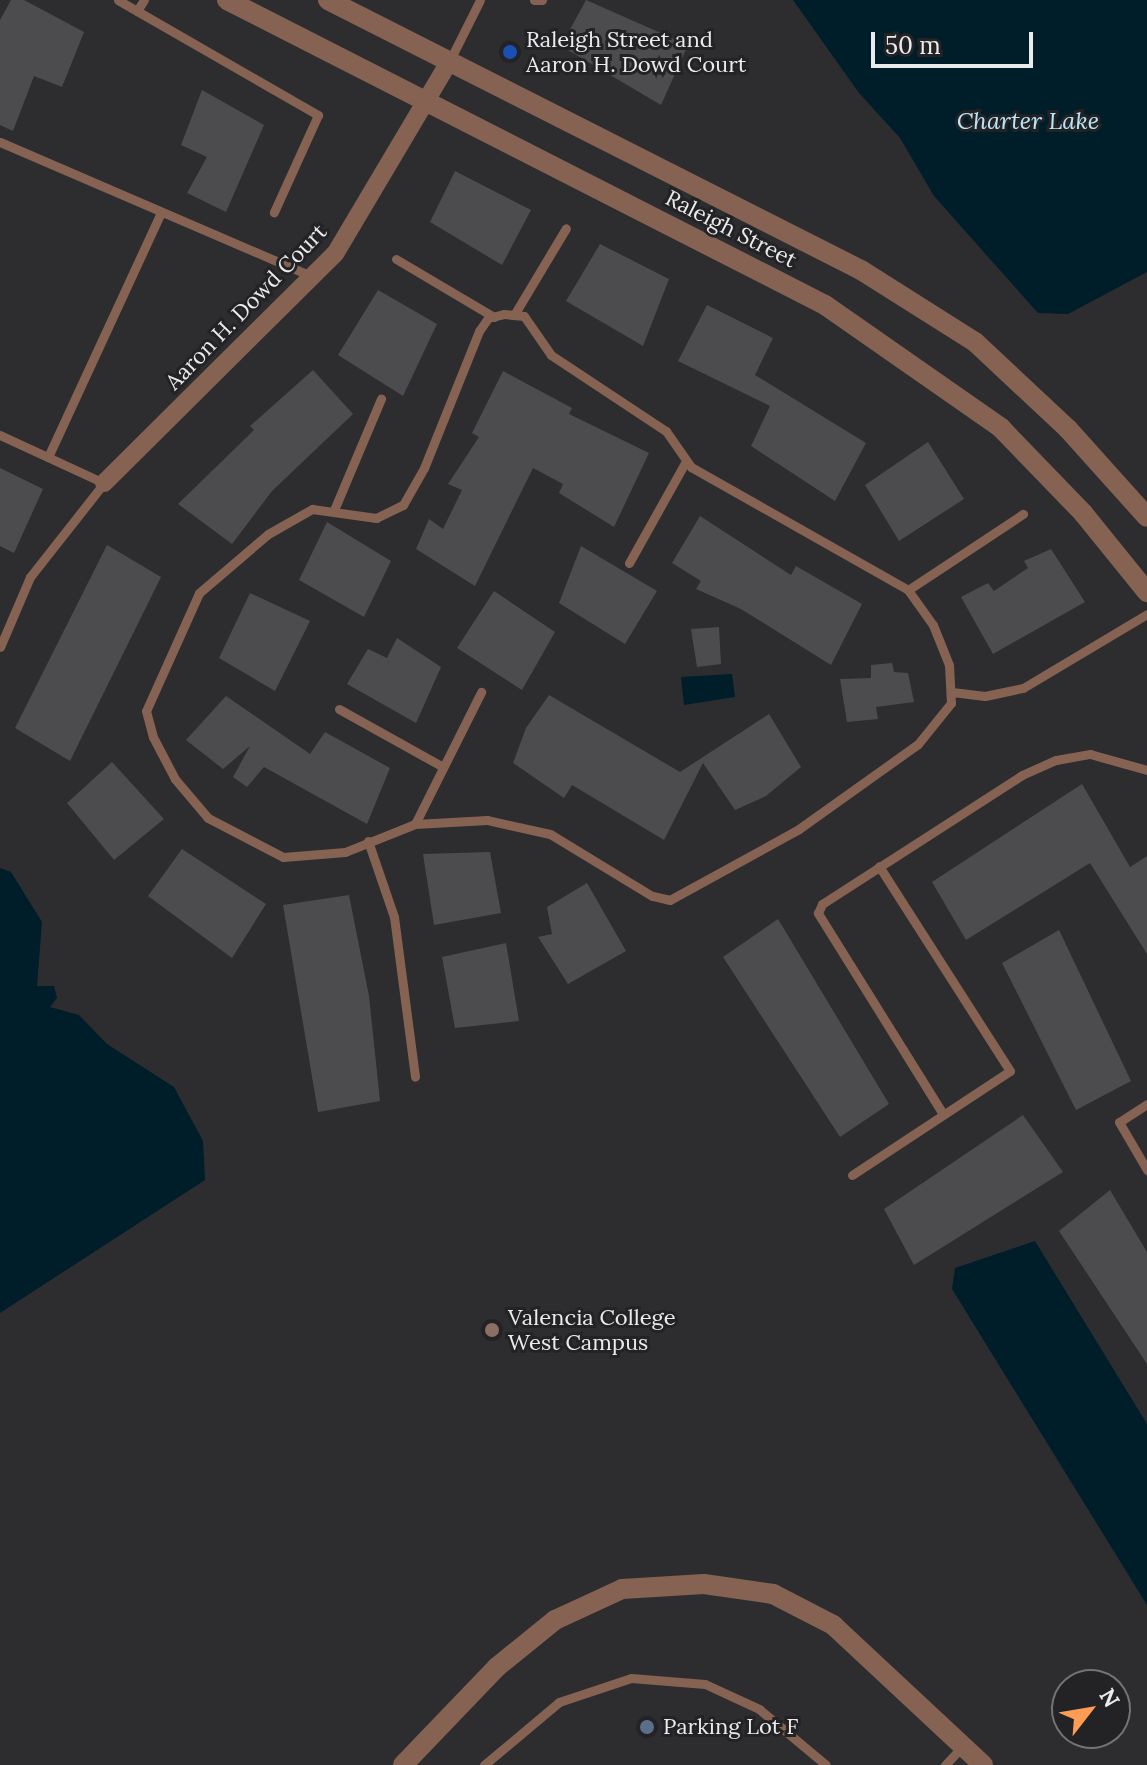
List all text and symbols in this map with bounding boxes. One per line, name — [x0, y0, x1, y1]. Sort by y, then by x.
scale bar — [875, 16, 1037, 66]
place label: Raleigh Street and Aaron H. Dowd Court — [526, 26, 746, 78]
text: 50 m — [885, 30, 941, 61]
marker: Raleigh Street and Aaron H. Dowd Court — [501, 43, 519, 61]
water label: Charter Lake — [957, 107, 1099, 135]
street label: Raleigh Street — [661, 185, 801, 273]
street label: Aaron H. Dowd Court — [160, 219, 332, 395]
place label: Valencia College West Campus — [508, 1304, 676, 1356]
marker: Valencia College West Campus — [483, 1321, 501, 1339]
north arrow — [1051, 1669, 1131, 1749]
text: N — [1093, 1683, 1126, 1712]
place label: Parking Lot F — [663, 1714, 798, 1740]
marker: Parking Lot F — [638, 1718, 656, 1736]

